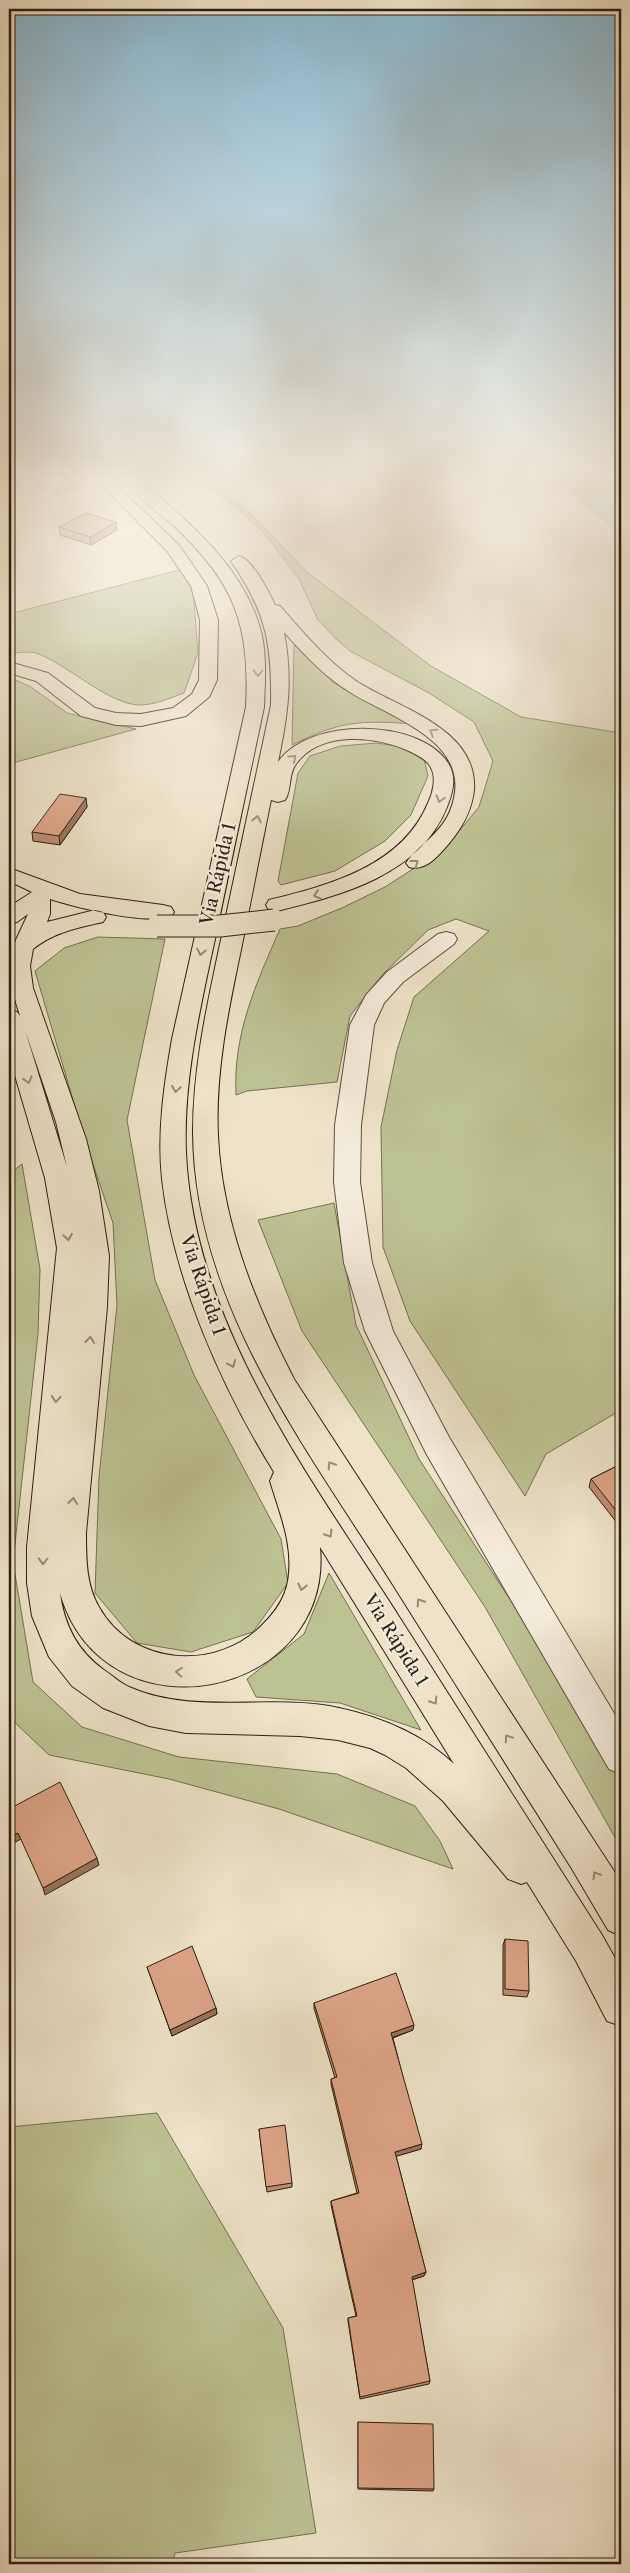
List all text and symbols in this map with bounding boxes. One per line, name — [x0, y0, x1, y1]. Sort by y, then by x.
one-way arrow — [253, 670, 263, 678]
one-way arrow — [429, 728, 438, 738]
one-way arrow — [287, 755, 296, 764]
one-way arrow — [435, 795, 446, 804]
one-way arrow — [251, 814, 262, 823]
street label: Via Rápida 1 — [195, 820, 241, 928]
one-way arrow — [410, 860, 419, 869]
one-way arrow — [313, 889, 322, 899]
one-way arrow — [196, 948, 207, 957]
one-way arrow — [23, 1075, 33, 1084]
one-way arrow — [171, 1084, 181, 1093]
street label: Via Rápida 1 — [175, 1231, 231, 1338]
one-way arrow — [62, 1233, 73, 1241]
one-way arrow — [84, 1335, 95, 1343]
one-way arrow — [225, 1359, 236, 1368]
one-way arrow — [51, 1395, 62, 1403]
one-way arrow — [328, 1462, 338, 1471]
one-way arrow — [67, 1497, 78, 1505]
one-way arrow — [323, 1528, 333, 1537]
one-way arrow — [37, 1557, 48, 1565]
one-way arrow — [297, 1582, 308, 1591]
street label: Via Rápida 1 — [358, 1589, 433, 1690]
one-way arrow — [417, 1598, 426, 1607]
one-way arrow — [175, 1666, 183, 1677]
one-way arrow — [428, 1696, 437, 1705]
one-way arrow — [505, 1734, 515, 1743]
one-way arrow — [593, 1871, 603, 1880]

